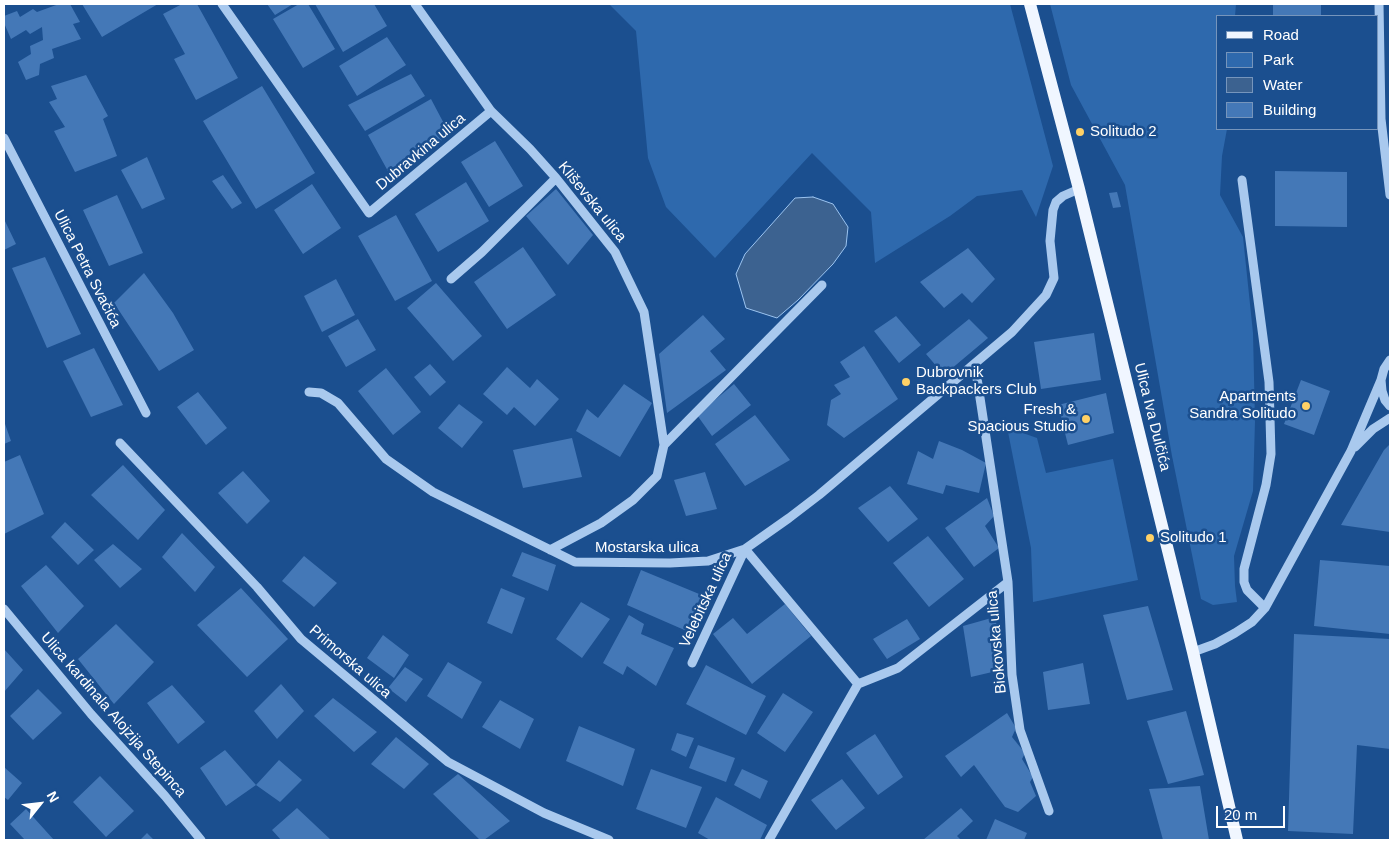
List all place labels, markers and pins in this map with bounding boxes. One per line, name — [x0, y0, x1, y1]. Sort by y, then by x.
place label: Solitudo 2 — [1090, 123, 1157, 141]
marker: Solitudo 2 — [1074, 126, 1086, 138]
place label: Dubrovnik Backpackers Club — [916, 364, 1037, 399]
marker: Dubrovnik Backpackers Club — [900, 376, 912, 388]
place label: Apartments Sandra Solitudo — [1189, 388, 1296, 423]
marker: Apartments Sandra Solitudo — [1300, 400, 1312, 412]
place label: Fresh & Spacious Studio — [968, 401, 1076, 436]
marker: Fresh & Spacious Studio — [1080, 413, 1092, 425]
place label: Solitudo 1 — [1160, 529, 1227, 547]
marker: Solitudo 1 — [1144, 532, 1156, 544]

